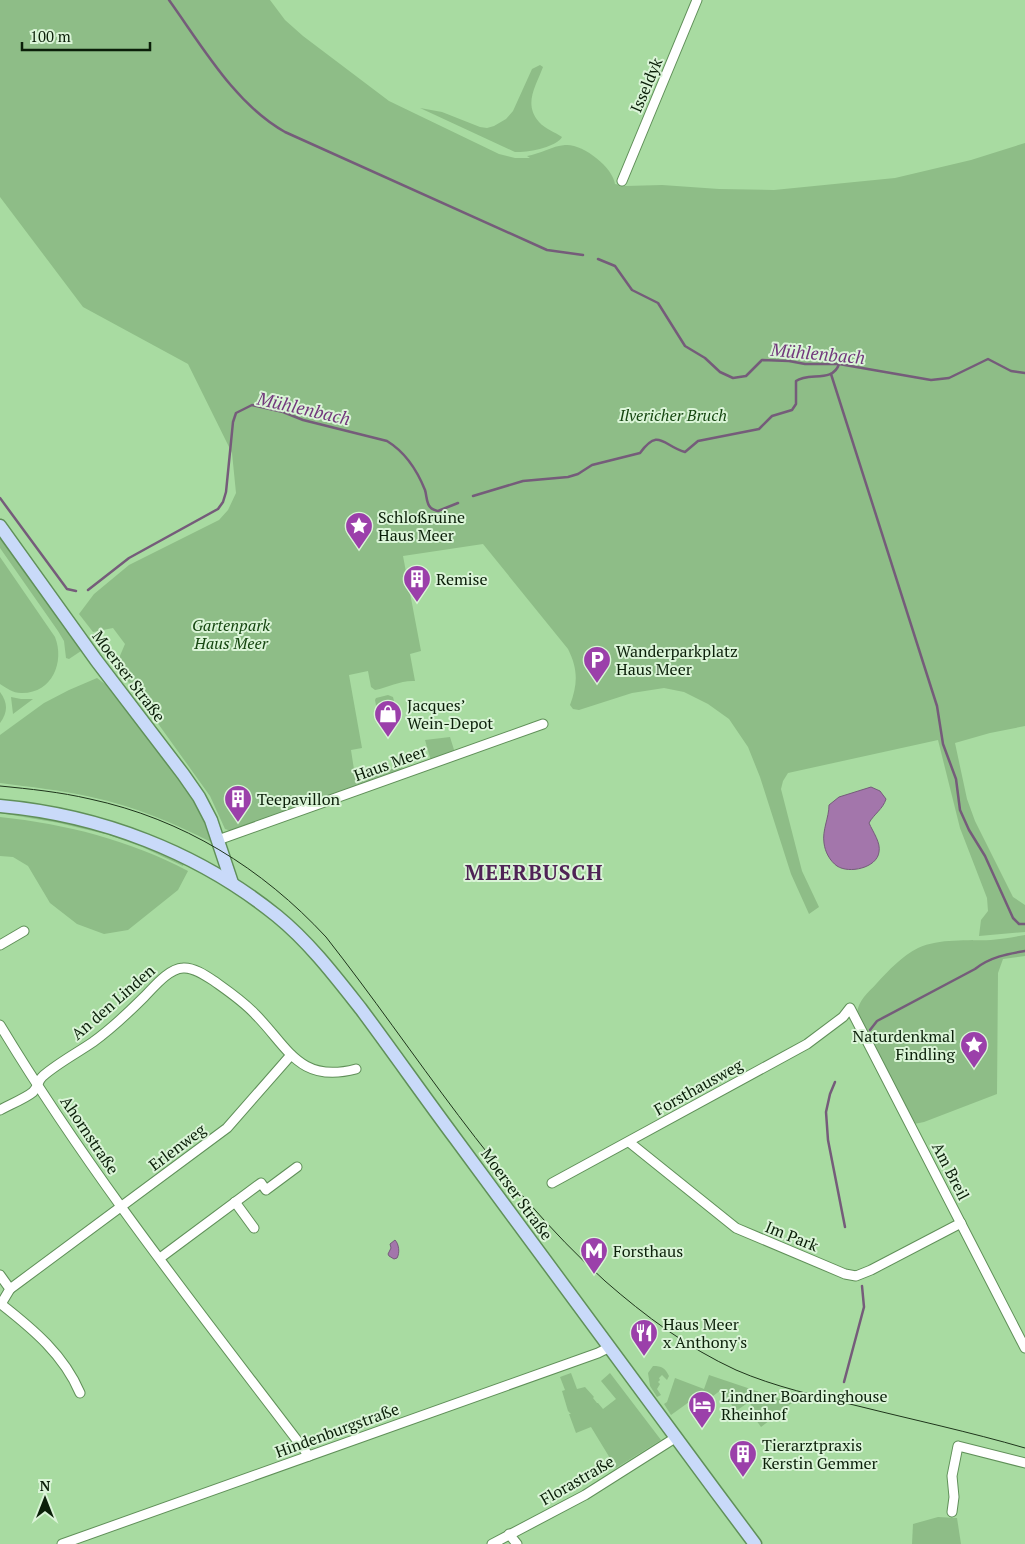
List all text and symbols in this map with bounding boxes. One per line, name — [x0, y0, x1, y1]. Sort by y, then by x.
scale bar — [22, 20, 150, 52]
text: 100 m — [30, 26, 71, 46]
street label: Isseldyk — [625, 54, 668, 116]
water label: Mühlenbach — [769, 337, 866, 369]
water label: Mühlenbach — [254, 385, 353, 430]
park label: Ilvericher Bruch — [618, 404, 727, 426]
place label: Schloßruine Haus Meer — [378, 506, 465, 546]
place icon: Schloßruine Haus Meer — [344, 511, 374, 550]
building icon: Remise — [402, 564, 432, 603]
place label: Remise — [436, 568, 488, 590]
park label: Gartenpark Haus Meer — [192, 614, 270, 654]
street label: Moerser Straße — [87, 626, 171, 726]
place label: Wanderparkplatz Haus Meer — [616, 640, 738, 680]
parking icon: Wanderparkplatz Haus Meer — [582, 645, 612, 684]
place label: Jacques’ Wein-Depot — [407, 694, 493, 734]
shop icon: Jacques’ Wein-Depot — [373, 699, 403, 738]
street label: Haus Meer — [351, 739, 430, 786]
building icon: Teepavillon — [223, 784, 253, 823]
place label: Teepavillon — [257, 788, 341, 810]
district label: MEERBUSCH — [465, 858, 603, 886]
street label: An den Linden — [66, 959, 160, 1044]
place label: Naturdenkmal Findling — [853, 1025, 956, 1065]
place icon: Naturdenkmal Findling — [959, 1030, 989, 1069]
street label: Forsthausweg — [650, 1053, 747, 1120]
street label: Ahornstraße — [56, 1091, 124, 1179]
street label: Erlenweg — [144, 1118, 210, 1176]
street label: Am Breil — [927, 1138, 975, 1204]
street label: Moerser Straße — [476, 1143, 558, 1245]
street label: Im Park — [762, 1215, 822, 1257]
metro station icon: Forsthaus — [579, 1236, 609, 1275]
place label: Forsthaus — [613, 1240, 683, 1262]
place label: Haus Meer x Anthony's — [663, 1313, 747, 1353]
restaurant icon: Haus Meer x Anthony's — [629, 1318, 659, 1357]
place label: Lindner Boardinghouse Rheinhof — [721, 1385, 888, 1425]
hotel icon: Lindner Boardinghouse Rheinhof — [687, 1390, 717, 1429]
street label: Hindenburgstraße — [272, 1397, 402, 1463]
place label: Tierarztpraxis Kerstin Gemmer — [762, 1434, 879, 1474]
building icon: Tierarztpraxis Kerstin Gemmer — [728, 1439, 758, 1478]
street label: Florastraße — [536, 1450, 618, 1510]
north arrow — [20, 1474, 70, 1524]
text: N — [40, 1476, 51, 1495]

